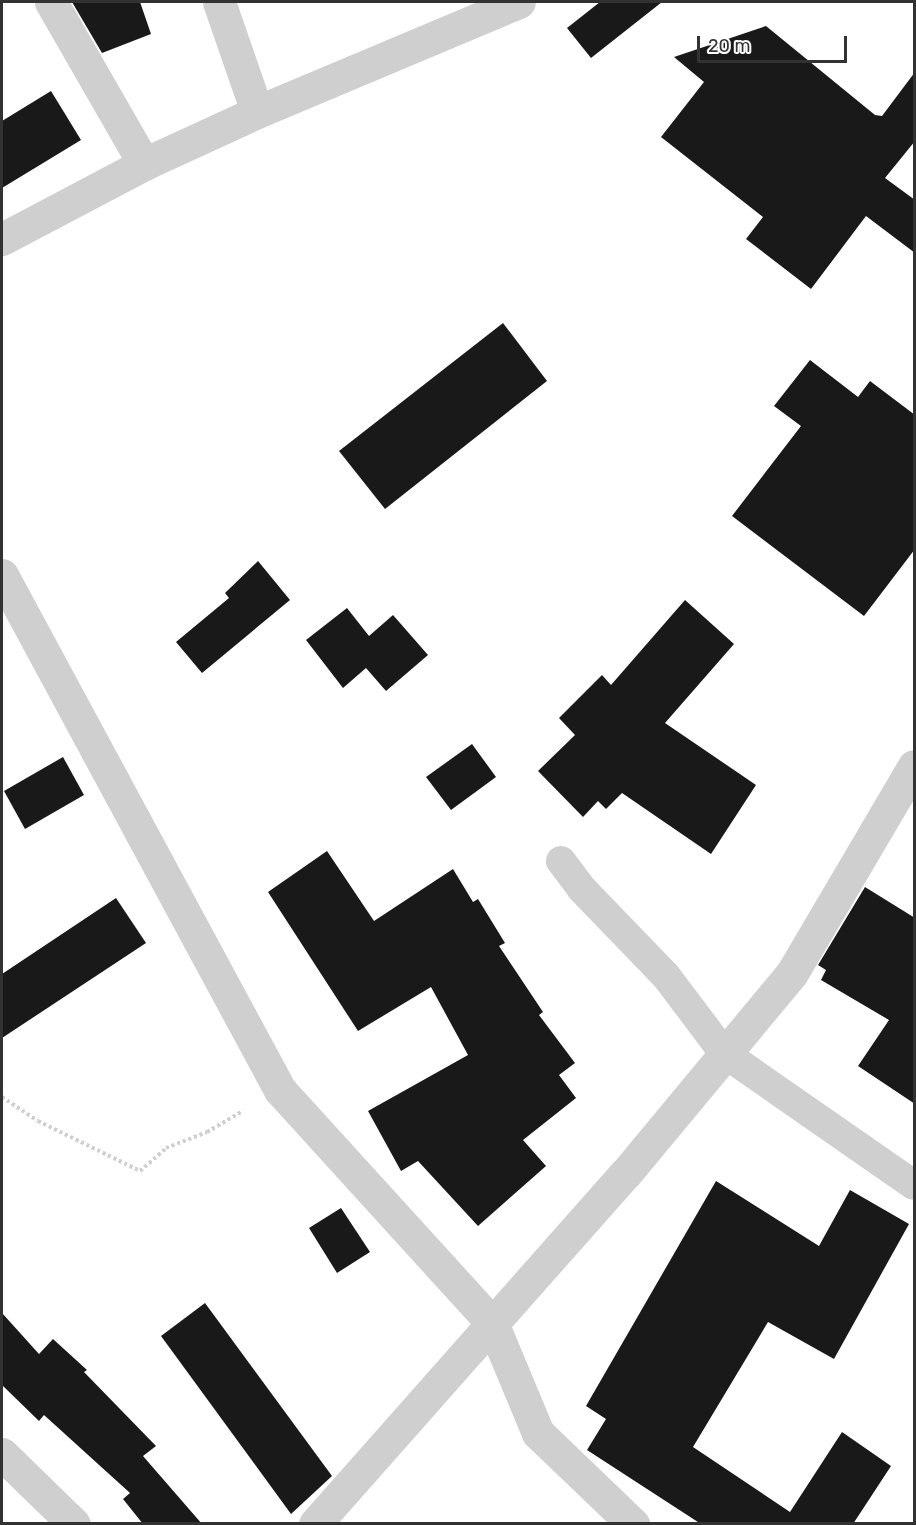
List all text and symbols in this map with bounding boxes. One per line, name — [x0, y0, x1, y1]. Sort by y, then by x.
scale bar — [700, 24, 850, 62]
text: 20 m — [708, 35, 750, 57]

